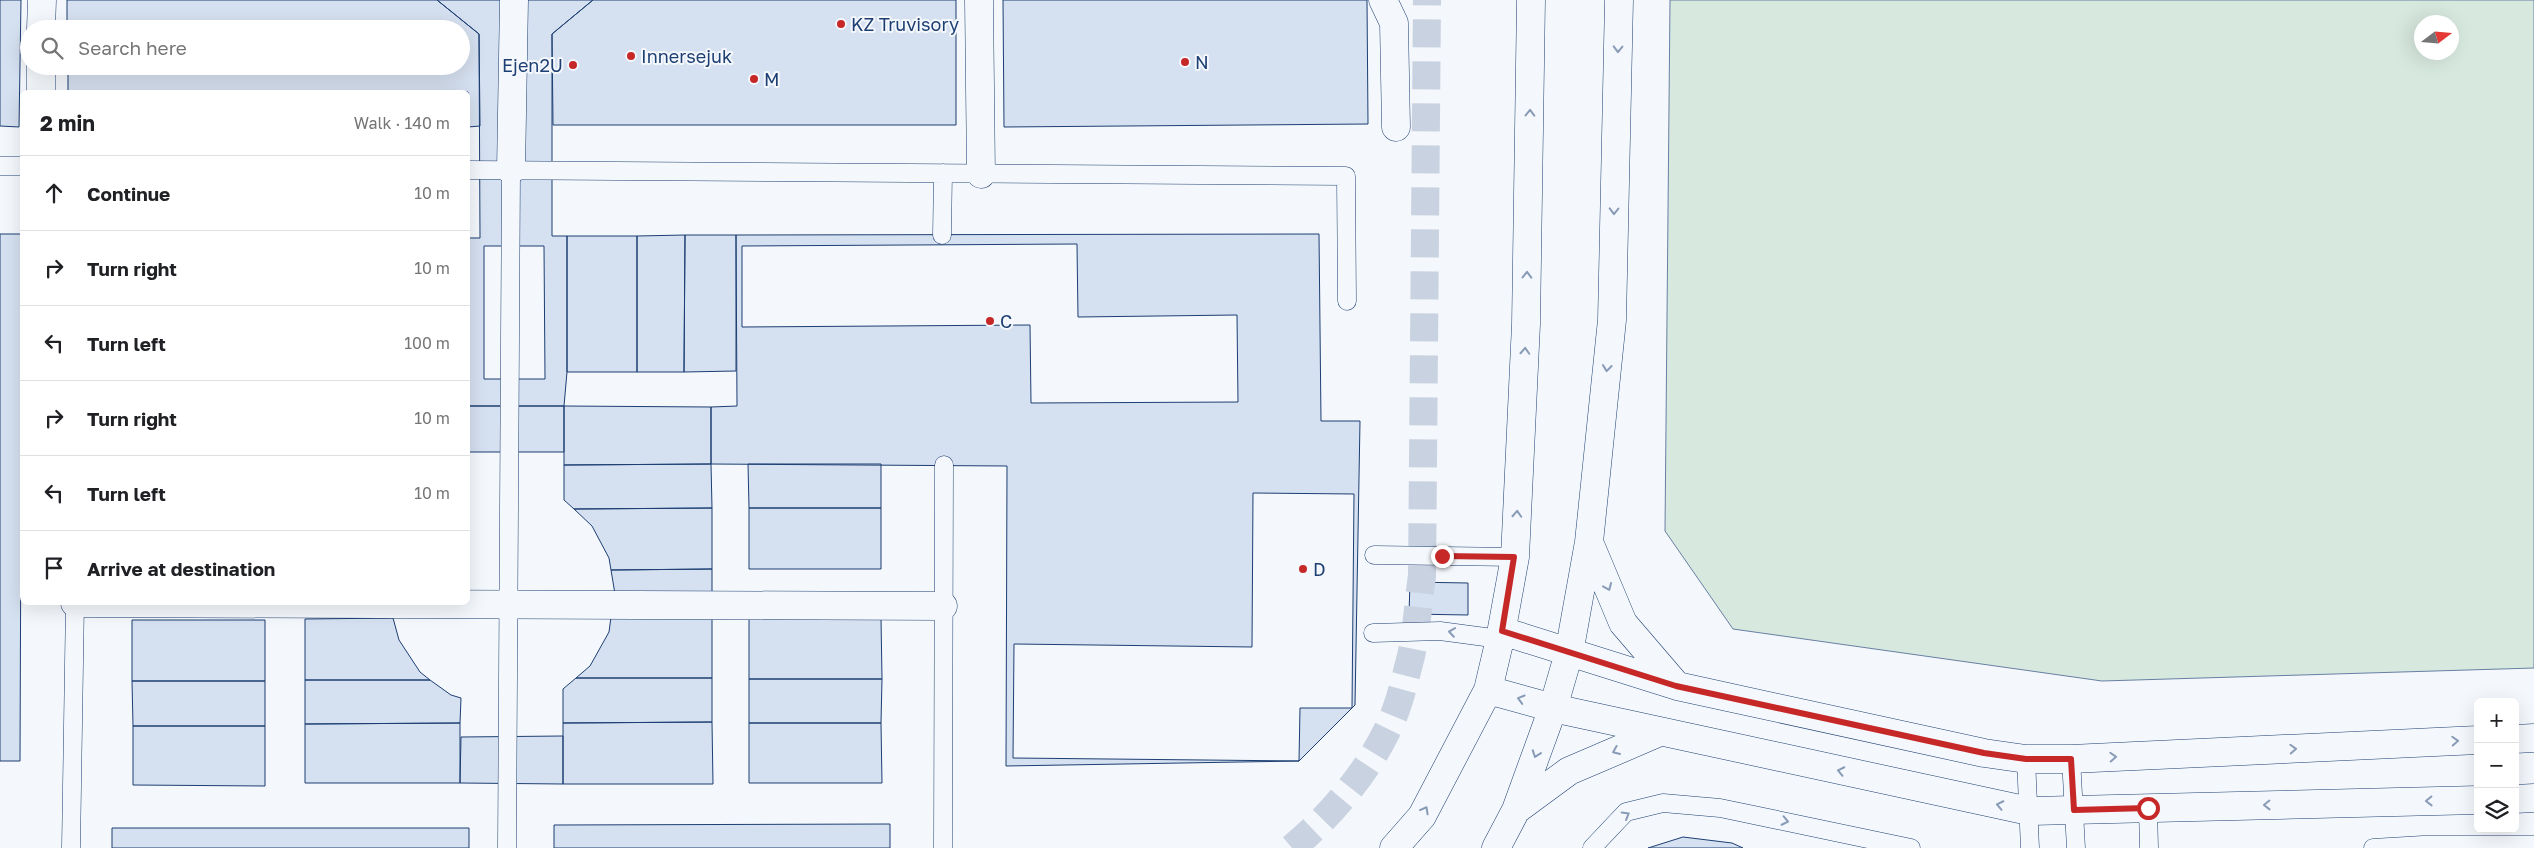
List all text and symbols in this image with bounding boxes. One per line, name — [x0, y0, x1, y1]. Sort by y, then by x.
place label: KZ Truvisory — [851, 13, 959, 35]
north arrow — [2414, 15, 2459, 60]
marker: KZ Truvisory — [835, 18, 847, 30]
search box — [20, 20, 470, 75]
icon: search — [38, 34, 66, 62]
text: Search here — [78, 36, 187, 59]
place label: Innersejuk — [641, 45, 732, 67]
one-way arrow — [1612, 45, 1623, 53]
marker: Innersejuk — [625, 50, 637, 62]
place label: N — [1195, 51, 1209, 73]
place label: Ejen2U — [502, 54, 563, 76]
marker: N — [1179, 56, 1191, 68]
marker: Ejen2U — [567, 59, 579, 71]
place label: M — [764, 68, 779, 90]
marker: M — [748, 73, 760, 85]
one-way arrow — [1524, 109, 1535, 117]
text: 2 min — [40, 110, 95, 136]
text: Walk · 140 m — [354, 113, 450, 133]
icon: ahead — [40, 179, 68, 207]
text: Continue — [87, 182, 170, 205]
text: 10 m — [414, 183, 450, 203]
one-way arrow — [1609, 208, 1619, 215]
icon: right — [40, 254, 68, 282]
text: Turn right — [87, 257, 177, 280]
text: 10 m — [414, 258, 450, 278]
one-way arrow — [1522, 271, 1532, 279]
place label: C — [1000, 310, 1012, 332]
marker: C — [984, 315, 996, 327]
icon: left — [40, 329, 68, 357]
text: Turn left — [87, 332, 166, 355]
text: 100 m — [404, 333, 450, 353]
one-way arrow — [1520, 347, 1531, 355]
one-way arrow — [1602, 365, 1613, 373]
icon: right — [40, 404, 68, 432]
text: Turn right — [87, 407, 177, 430]
text: 10 m — [414, 408, 450, 428]
icon: left — [40, 479, 68, 507]
text: Turn left — [87, 482, 166, 505]
text: 10 m — [414, 483, 450, 503]
one-way arrow — [1511, 509, 1522, 517]
route end — [1431, 545, 1454, 568]
icon: arrive — [40, 554, 68, 582]
text: Arrive at destination — [87, 557, 275, 580]
place label: D — [1313, 558, 1326, 580]
marker: D — [1297, 563, 1309, 575]
one-way arrow — [1602, 582, 1612, 590]
one-way arrow — [1448, 628, 1457, 638]
one-way arrow — [1516, 694, 1525, 705]
map controls — [2474, 698, 2519, 833]
button: + — [2474, 698, 2519, 743]
one-way arrow — [2451, 736, 2459, 747]
one-way arrow — [2289, 743, 2297, 754]
button: − — [2474, 743, 2519, 788]
one-way arrow — [1612, 746, 1620, 756]
one-way arrow — [1532, 749, 1542, 758]
one-way arrow — [2109, 752, 2117, 763]
one-way arrow — [1836, 766, 1845, 777]
button: layers — [2474, 788, 2519, 833]
one-way arrow — [2425, 796, 2432, 806]
route start — [2137, 797, 2160, 820]
one-way arrow — [1995, 800, 2004, 810]
one-way arrow — [2262, 800, 2270, 810]
one-way arrow — [1419, 807, 1429, 816]
one-way arrow — [1621, 811, 1630, 821]
one-way arrow — [1780, 816, 1789, 826]

